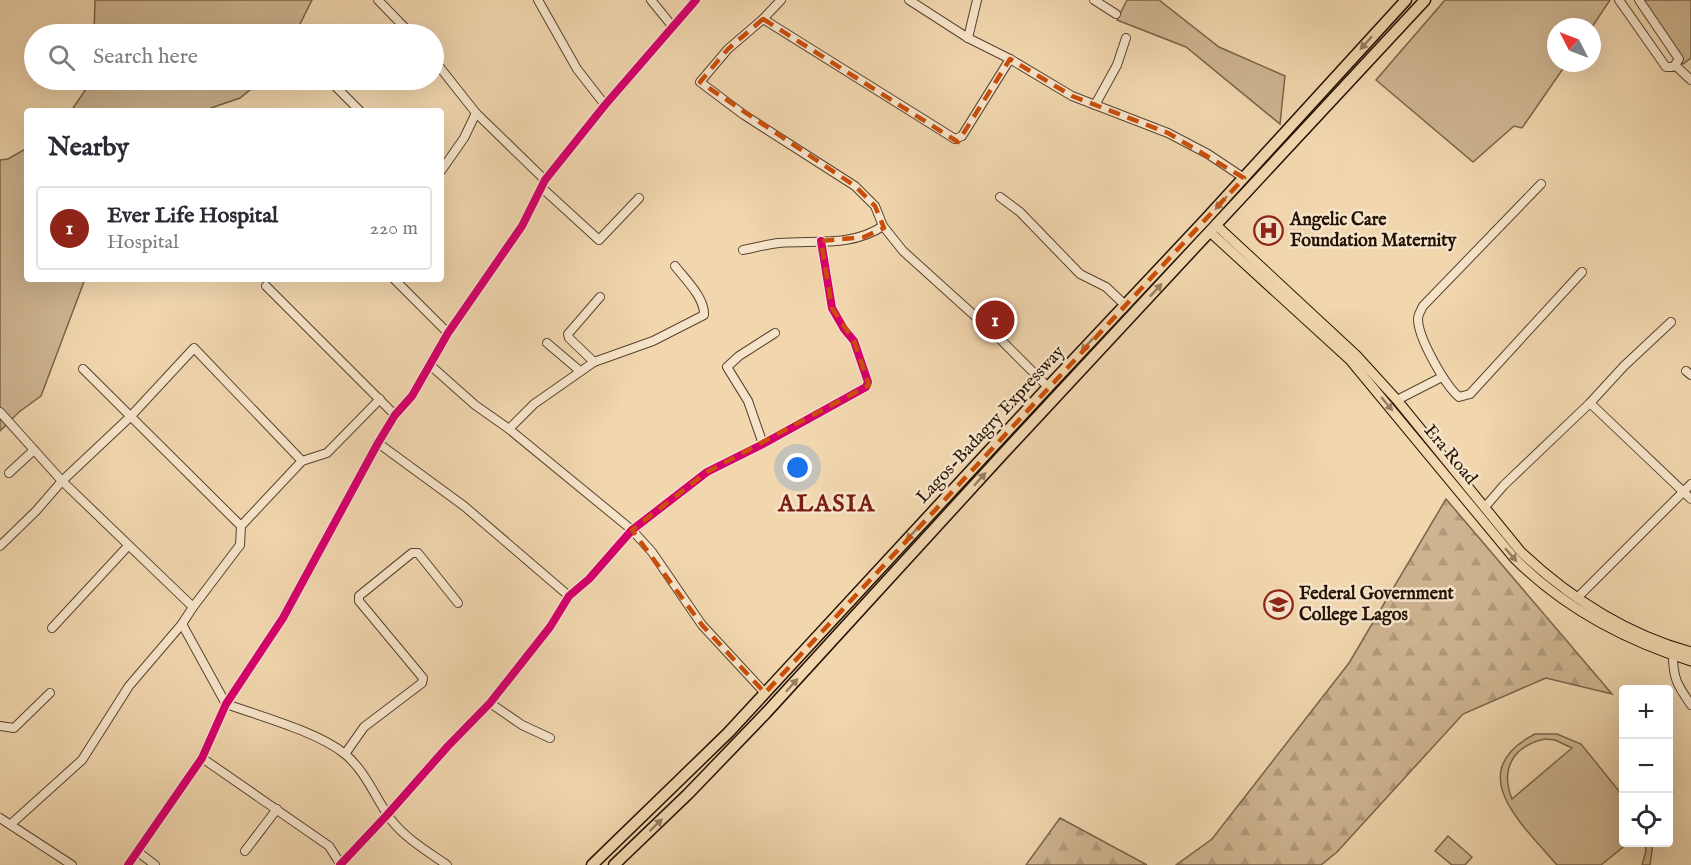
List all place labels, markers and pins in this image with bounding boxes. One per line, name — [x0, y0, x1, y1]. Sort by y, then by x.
place label: Angelic Care Foundation Maternity — [1289, 209, 1458, 253]
hospital icon: Angelic Care Foundation Maternity — [1253, 214, 1285, 246]
pin: 1 — [976, 298, 1014, 342]
place label: Federal Government College Lagos — [1299, 583, 1454, 627]
school or university icon: Federal Government College Lagos — [1262, 588, 1294, 620]

